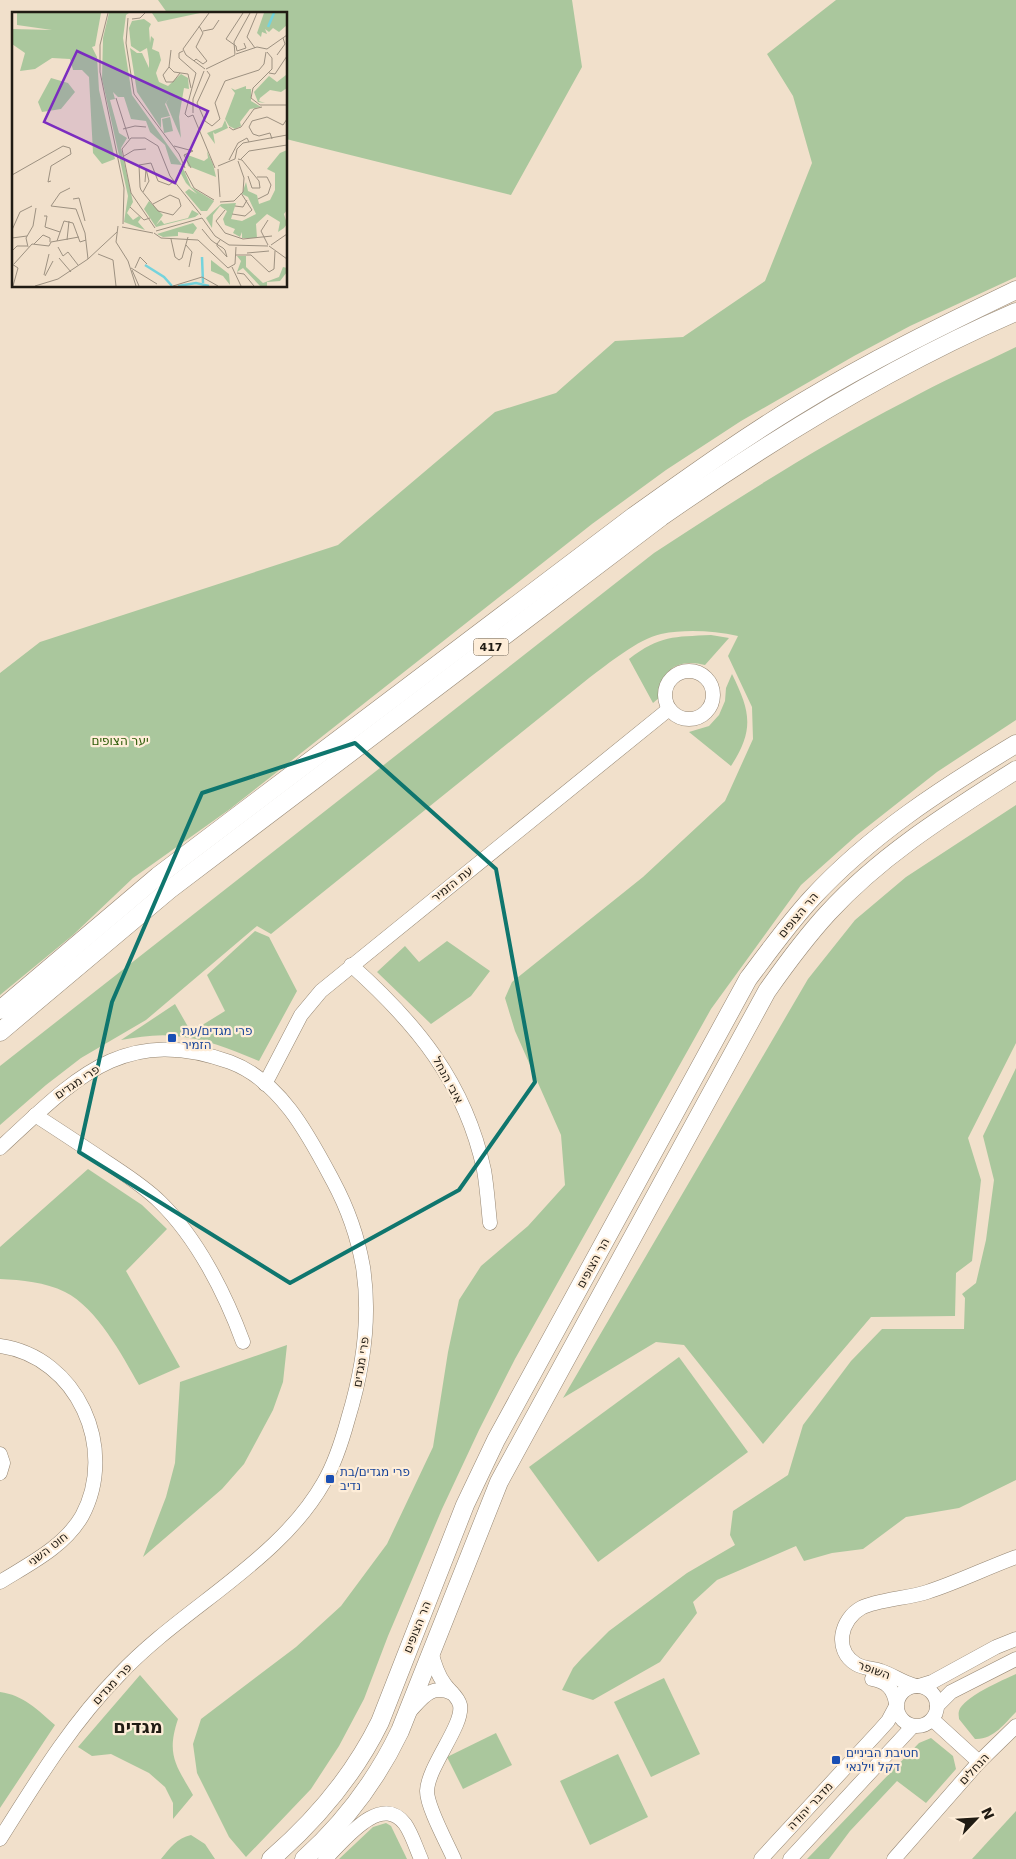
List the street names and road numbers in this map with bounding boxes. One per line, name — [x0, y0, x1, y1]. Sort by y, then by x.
road number: 417 — [474, 638, 508, 656]
street label: עת הזמיר — [429, 863, 475, 905]
street label: הר הצופים — [775, 890, 821, 940]
street label: איבי הנחל — [430, 1054, 466, 1106]
street label: פרי מגדים — [52, 1062, 102, 1102]
street label: הר הצופים — [574, 1236, 612, 1290]
street label: פרי מגדים — [350, 1336, 372, 1388]
street label: חוט השני — [25, 1529, 71, 1569]
street label: הר הצופים — [400, 1599, 434, 1655]
street label: השופר — [856, 1658, 892, 1682]
street label: פרי מגדים — [89, 1661, 135, 1707]
street label: הנחלים — [956, 1750, 992, 1788]
street label: מדבר יהודה — [784, 1779, 836, 1833]

